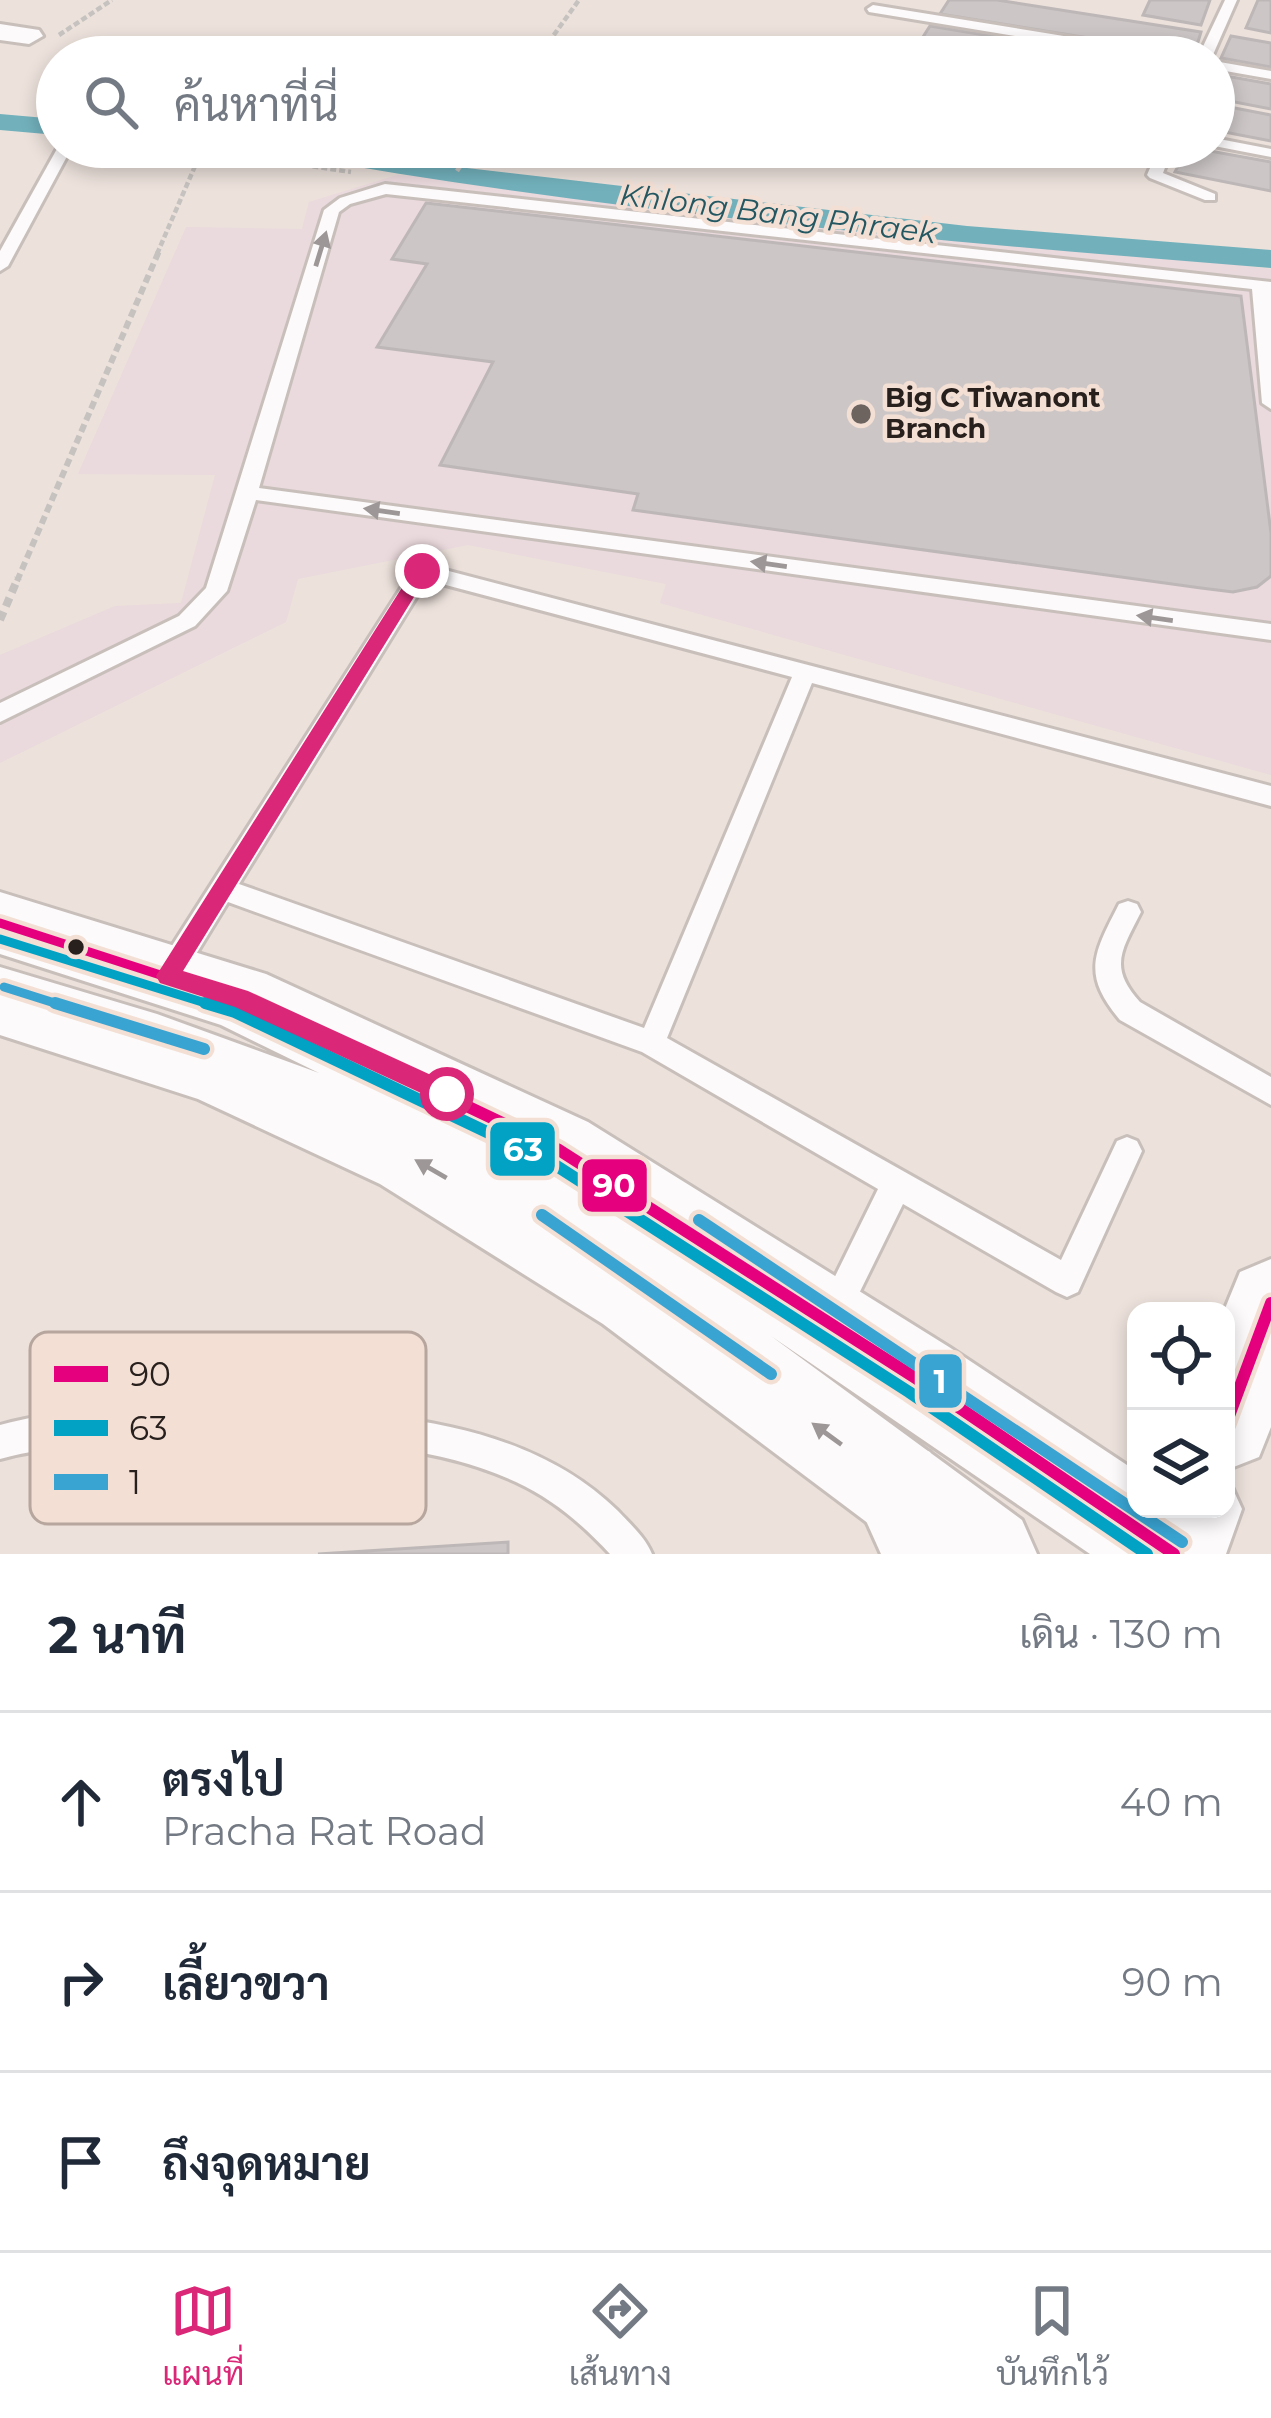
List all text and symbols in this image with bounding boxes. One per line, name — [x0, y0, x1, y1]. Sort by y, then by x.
search box — [36, 36, 1235, 168]
icon: search — [78, 69, 144, 135]
text: ค้นหาที่นี่ — [174, 77, 338, 132]
water label: Khlong Bang Phraek — [618, 176, 940, 251]
one-way arrow — [313, 230, 331, 267]
place label: Big C Tiwanont Branch — [885, 381, 1101, 445]
marker: Big C Tiwanont Branch — [848, 401, 874, 427]
one-way arrow — [363, 501, 400, 520]
route end — [395, 544, 449, 598]
one-way arrow — [749, 555, 787, 574]
one-way arrow — [1136, 608, 1173, 627]
unlabelled marker — [65, 936, 87, 958]
route start — [420, 1067, 474, 1121]
line badge: 63 — [488, 1120, 557, 1178]
text: 63 — [503, 1129, 543, 1169]
line badge: 90 — [580, 1157, 649, 1214]
one-way arrow — [414, 1159, 449, 1180]
text: 90 — [592, 1165, 636, 1205]
map controls — [1127, 1302, 1235, 1518]
button: locate — [1127, 1302, 1235, 1410]
legend — [30, 1332, 426, 1524]
line badge: 1 — [917, 1352, 964, 1410]
text: 90 — [129, 1354, 171, 1394]
text: 1 — [934, 1361, 946, 1401]
text: 63 — [129, 1408, 168, 1448]
button: layers — [1127, 1410, 1235, 1518]
one-way arrow — [811, 1422, 843, 1446]
text: 1 — [129, 1462, 141, 1502]
text: 2 นาที — [48, 1604, 186, 1666]
text: เดิน · 130 m — [1019, 1610, 1223, 1658]
text: ตรงไป — [162, 1752, 285, 1807]
icon: ahead — [48, 1769, 114, 1835]
text: 40 m — [1120, 1778, 1223, 1826]
text: Pracha Rat Road — [162, 1807, 486, 1855]
icon: right — [48, 1949, 114, 2015]
text: เลี้ยวขวา — [162, 1956, 330, 2011]
text: 90 m — [1122, 1958, 1223, 2006]
icon: arrive — [48, 2129, 114, 2195]
text: ถึงจุดหมาย — [162, 2136, 371, 2191]
tab: แผนที่ — [162, 2278, 244, 2393]
tab: เส้นทาง — [569, 2278, 672, 2393]
tab: บันทึกไว้ — [996, 2278, 1109, 2393]

